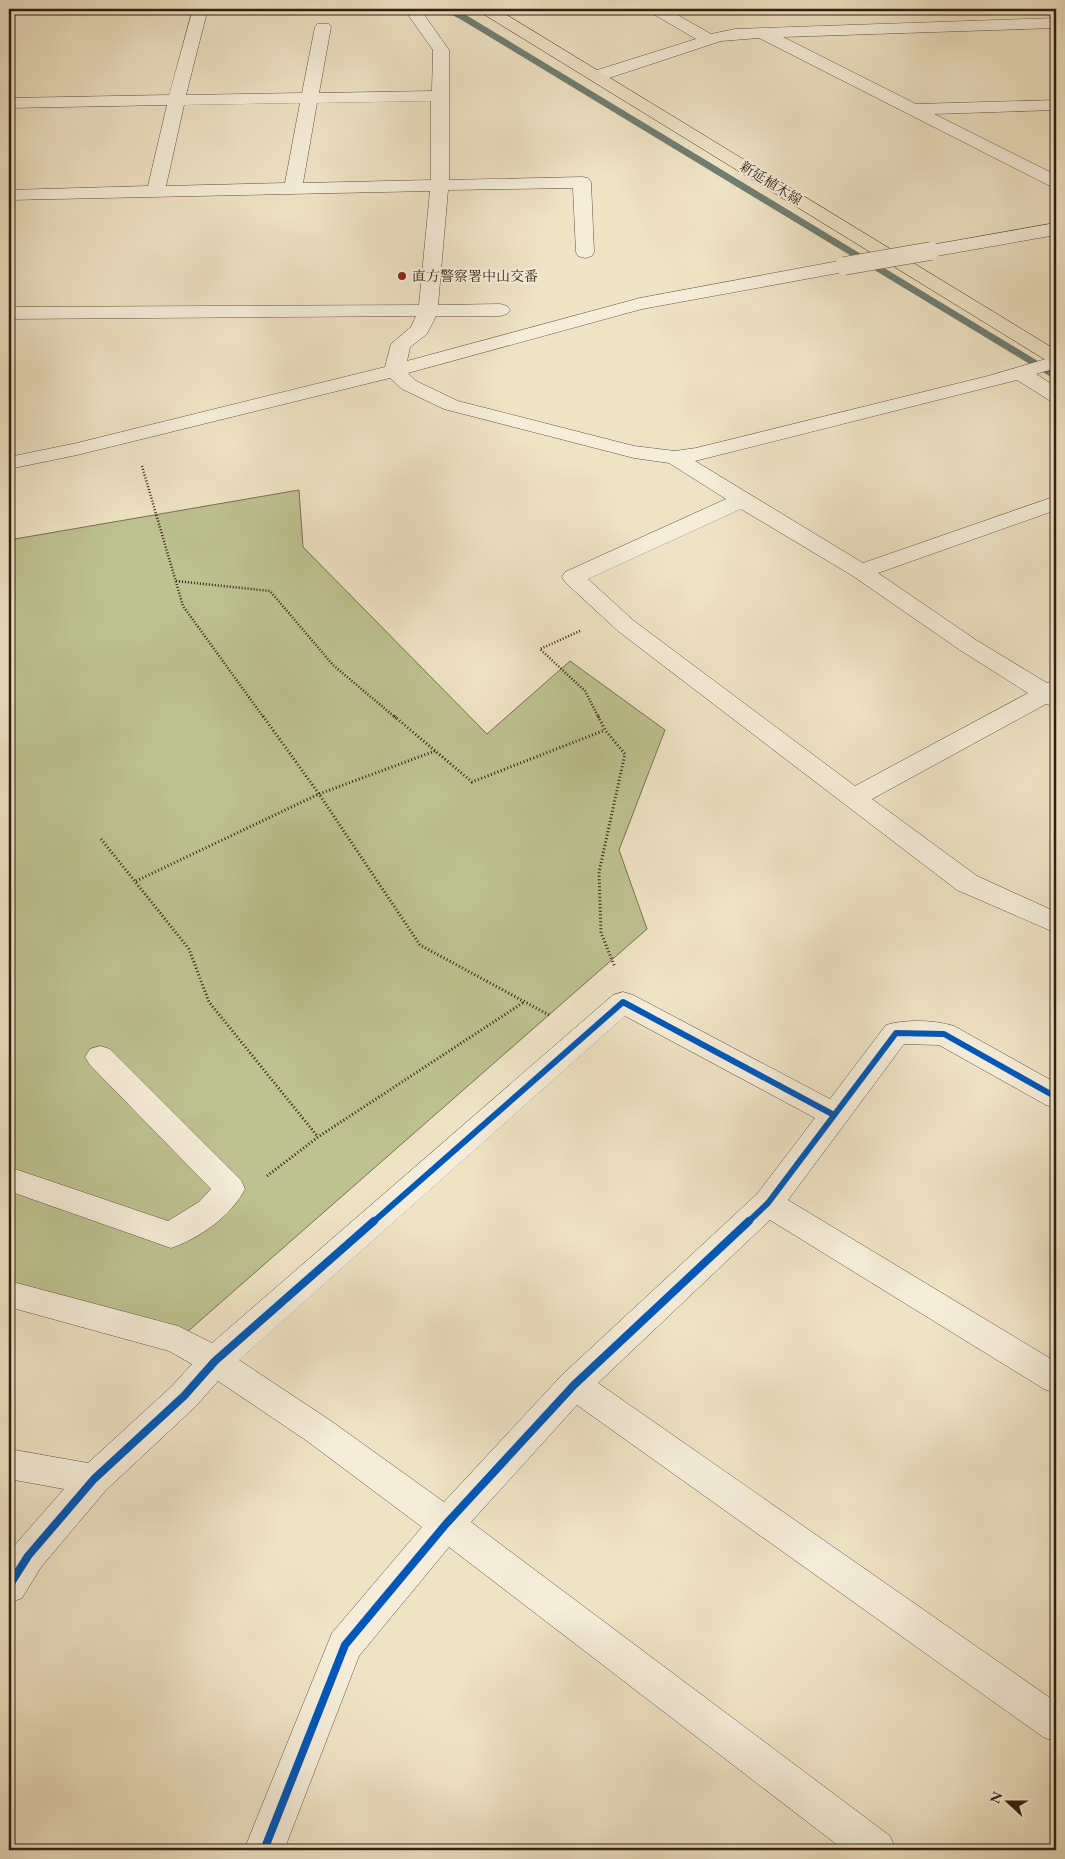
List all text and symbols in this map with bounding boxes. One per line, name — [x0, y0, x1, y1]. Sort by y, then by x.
street label: 新延植木線 — [737, 157, 805, 209]
place label: 直方警察署中山交番 — [412, 267, 538, 285]
marker: 直方警察署中山交番 — [396, 270, 408, 282]
north arrow — [982, 1776, 1032, 1826]
text: N — [985, 1788, 1007, 1806]

